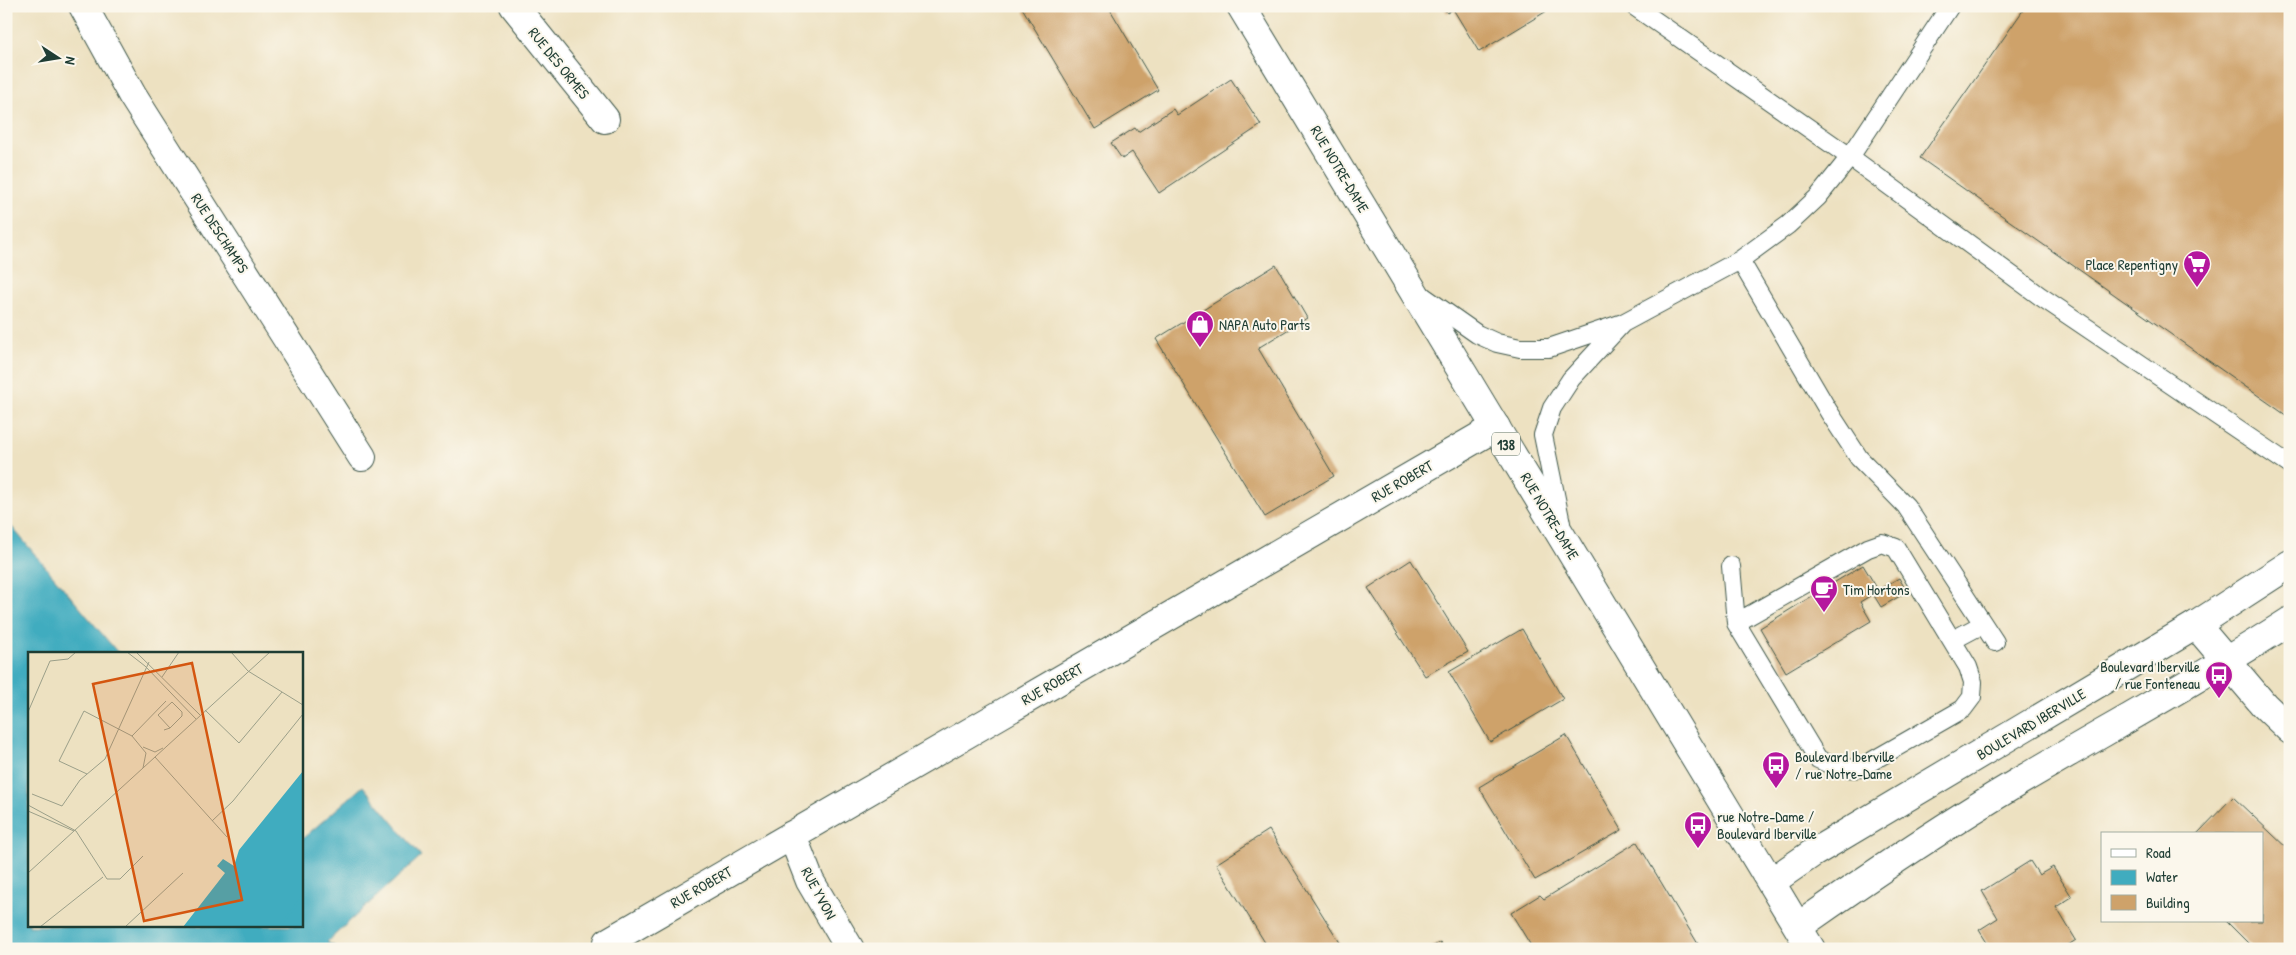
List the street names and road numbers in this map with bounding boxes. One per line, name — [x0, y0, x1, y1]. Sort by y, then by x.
street label: RUE DES ORMES — [524, 23, 595, 103]
street label: RUE NOTRE-DAME — [1306, 122, 1374, 217]
street label: RUE DESCHAMPS — [186, 189, 254, 277]
road number: 138 — [1492, 432, 1520, 456]
street label: RUE ROBERT — [1367, 454, 1438, 507]
street label: RUE NOTRE-DAME — [1516, 469, 1584, 564]
street label: RUE ROBERT — [1017, 657, 1088, 710]
street label: BOULEVARD IBERVILLE — [1973, 683, 2090, 765]
street label: RUE ROBERT — [666, 860, 737, 913]
street label: RUE YVON — [796, 863, 842, 923]

